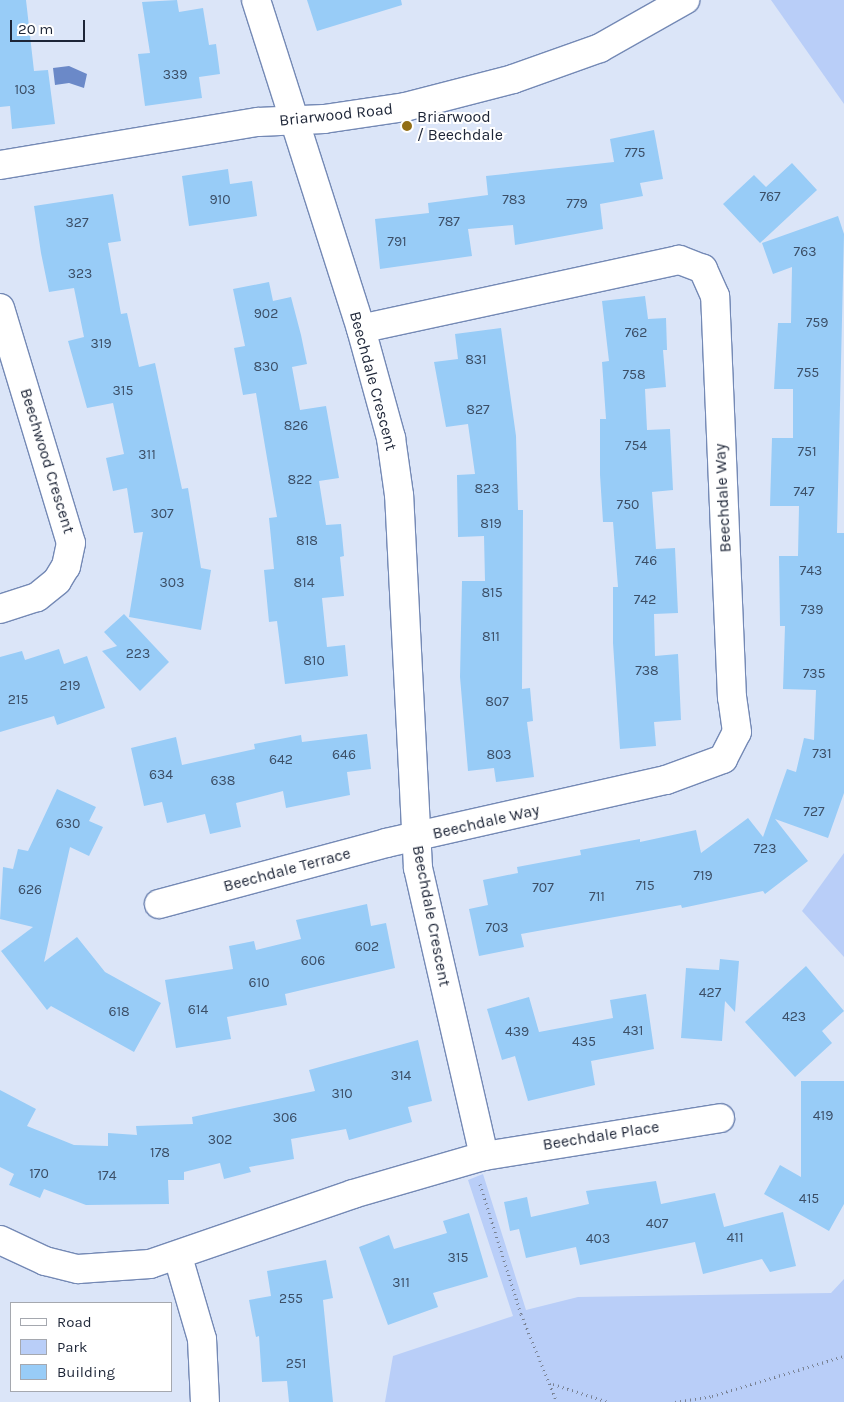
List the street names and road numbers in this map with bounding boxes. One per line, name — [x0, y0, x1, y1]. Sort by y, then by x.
street label: Briarwood Road — [278, 99, 394, 131]
street label: Beechdale Crescent — [345, 309, 401, 453]
street label: Beechwood Crescent — [16, 386, 78, 536]
street label: Beechdale Way — [711, 443, 735, 553]
street label: Beechdale Way — [431, 800, 541, 844]
street label: Beechdale Terrace — [221, 844, 353, 896]
street label: Beechdale Crescent — [408, 844, 454, 988]
street label: Beechdale Place — [541, 1117, 661, 1155]

